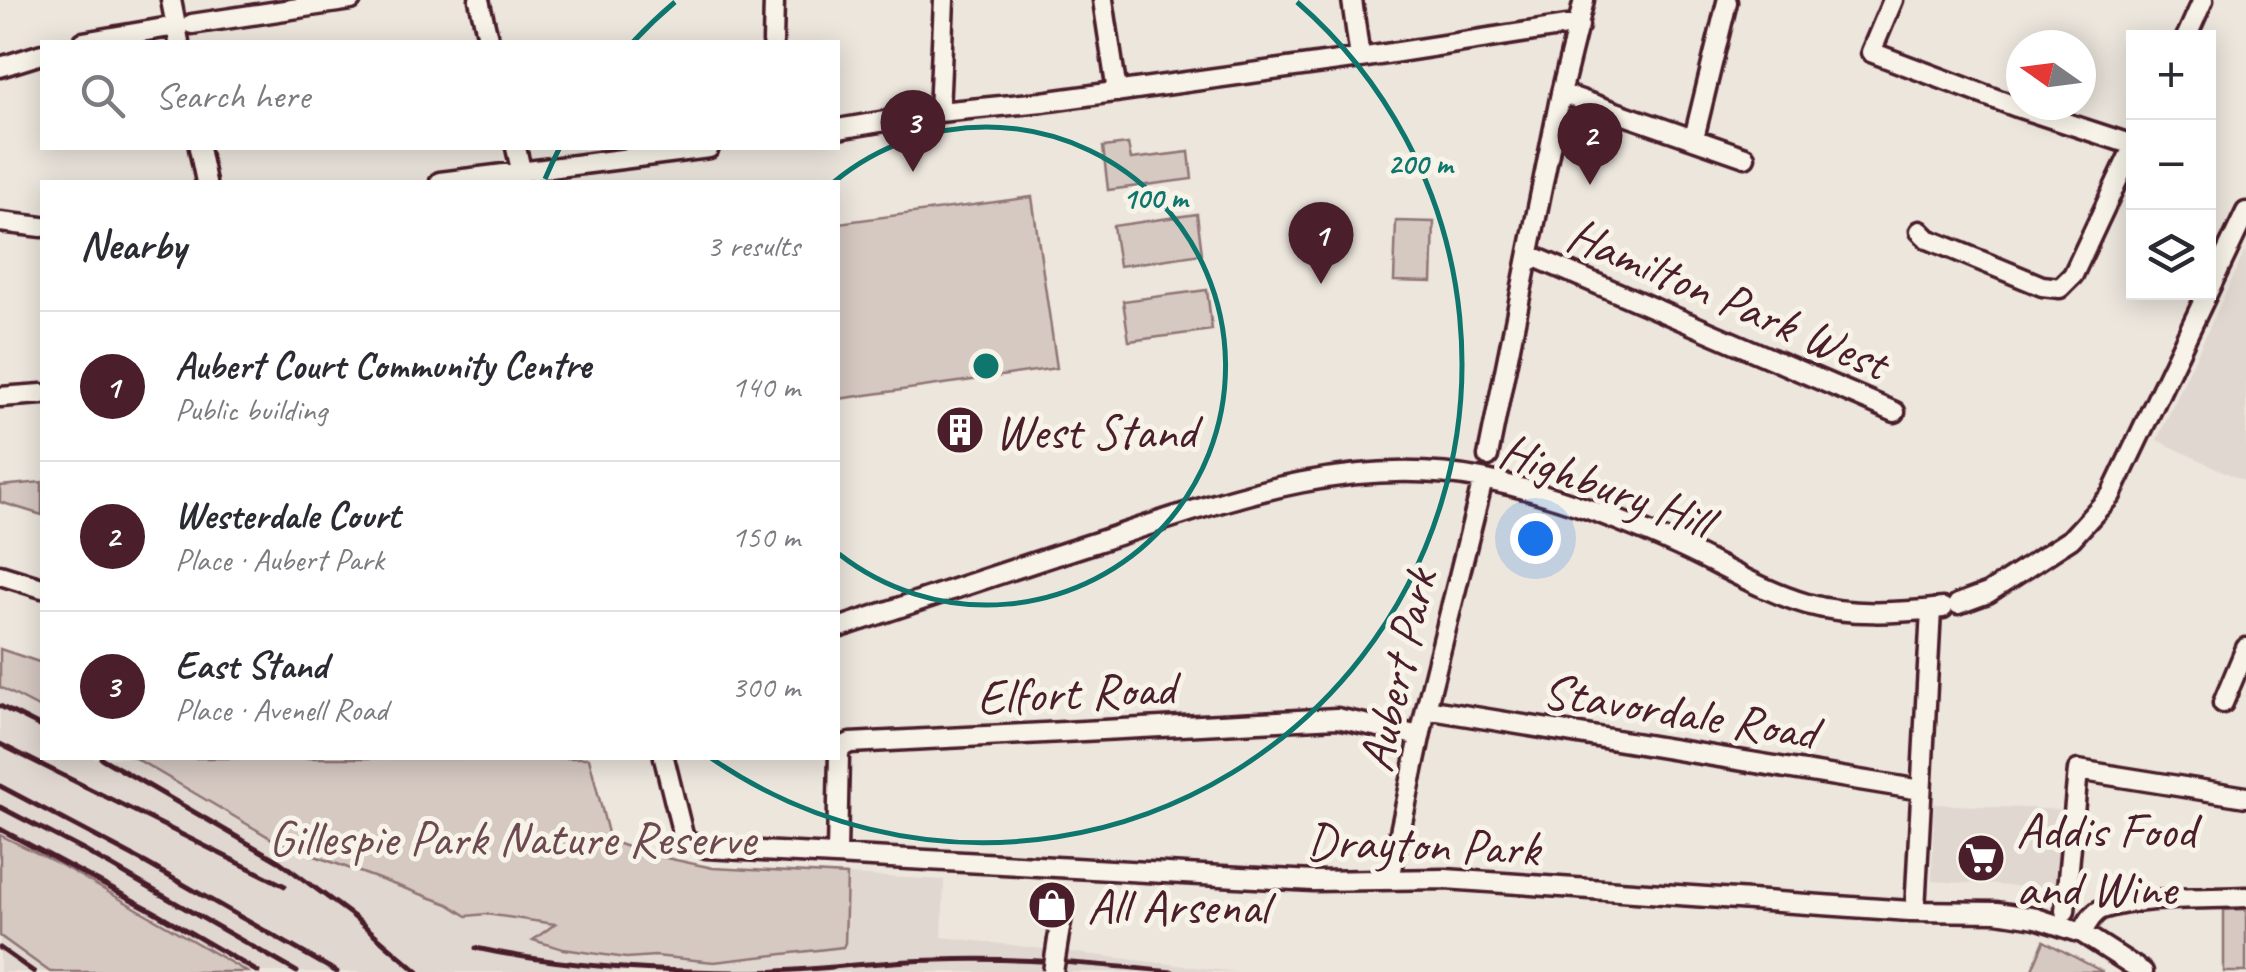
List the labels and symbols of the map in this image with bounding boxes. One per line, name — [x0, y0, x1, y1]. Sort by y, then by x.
north arrow — [2006, 30, 2096, 120]
pin: 3 — [880, 90, 946, 172]
pin: 2 — [1558, 102, 1622, 185]
text: 200 m — [1388, 145, 1455, 183]
text: 100 m — [1123, 179, 1190, 217]
pin: 1 — [1288, 202, 1354, 284]
street label: Hamilton Park West — [1558, 203, 1901, 396]
centre of rings — [968, 348, 1004, 384]
place label: West Stand — [995, 400, 1204, 463]
building icon: West Stand — [934, 404, 986, 456]
street label: Highbury Hill — [1491, 418, 1728, 556]
your location — [1510, 513, 1561, 564]
street label: Aubert Park — [1344, 561, 1452, 777]
street label: Elfort Road — [976, 655, 1184, 729]
street label: Stavordale Road — [1538, 659, 1828, 765]
place label: Addis Food and Wine — [2016, 799, 2203, 920]
park label: Gillespie Park Nature Reserve — [269, 807, 758, 870]
street label: Drayton Park — [1306, 809, 1544, 880]
supermarket icon: Addis Food and Wine — [1955, 832, 2007, 884]
place label: All Arsenal — [1087, 875, 1277, 938]
shop icon: All Arsenal — [1026, 879, 1078, 931]

